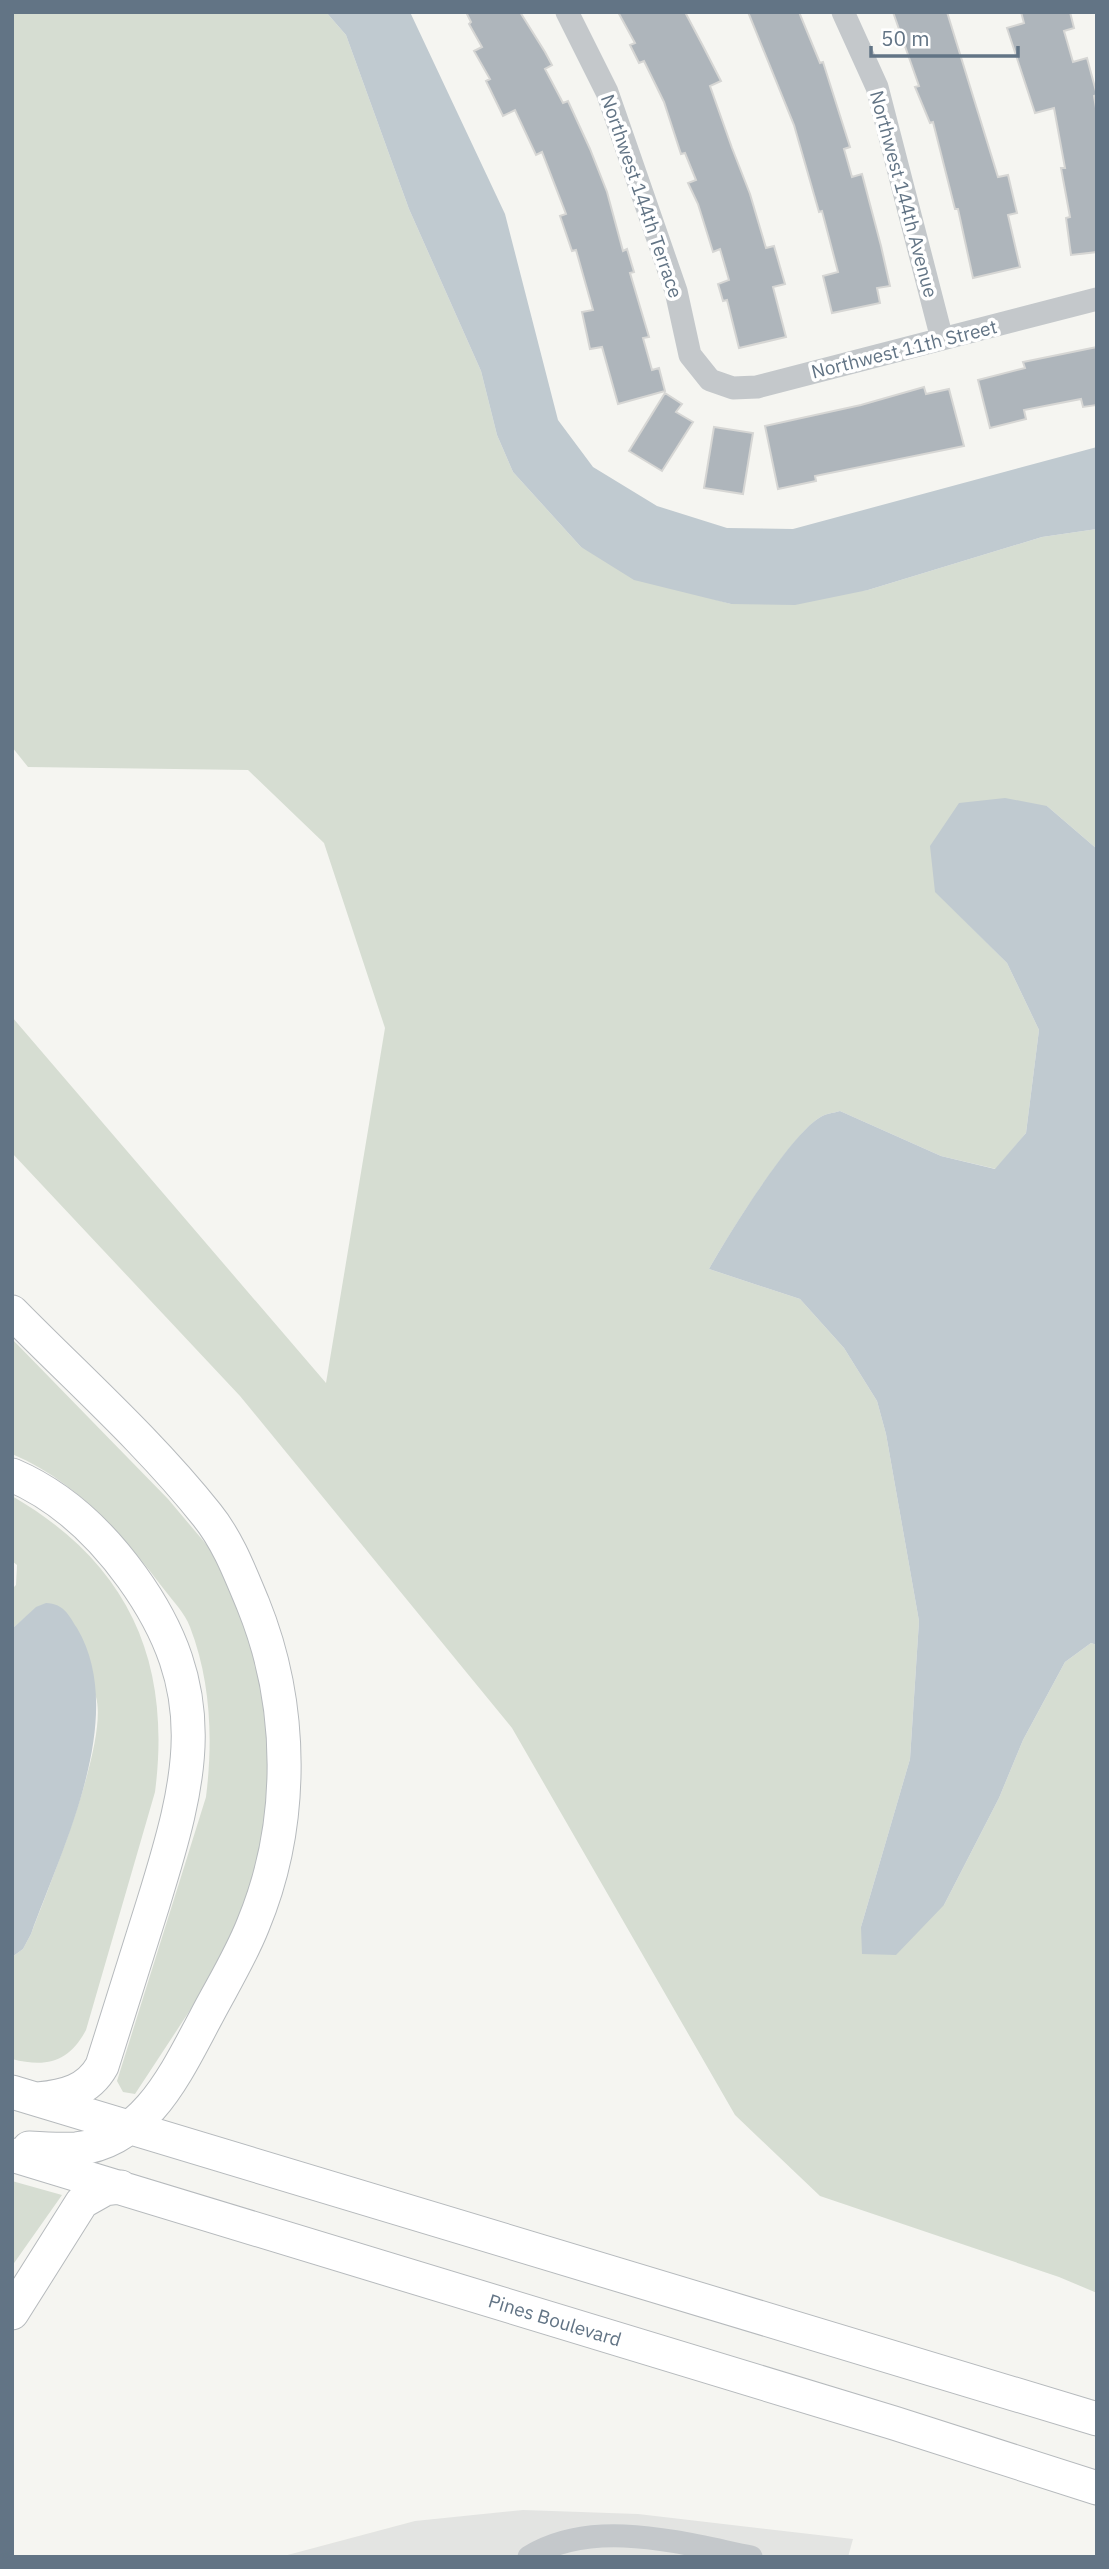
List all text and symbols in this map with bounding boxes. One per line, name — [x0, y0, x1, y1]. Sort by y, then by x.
scale bar — [871, 14, 1018, 58]
text: 50 m — [881, 24, 930, 52]
street label: Northwest 144th Avenue — [865, 88, 943, 300]
street label: Northwest 144th Terrace — [596, 91, 688, 301]
street label: Northwest 11th Street — [809, 314, 999, 384]
street label: Pines Boulevard — [486, 2288, 624, 2352]

